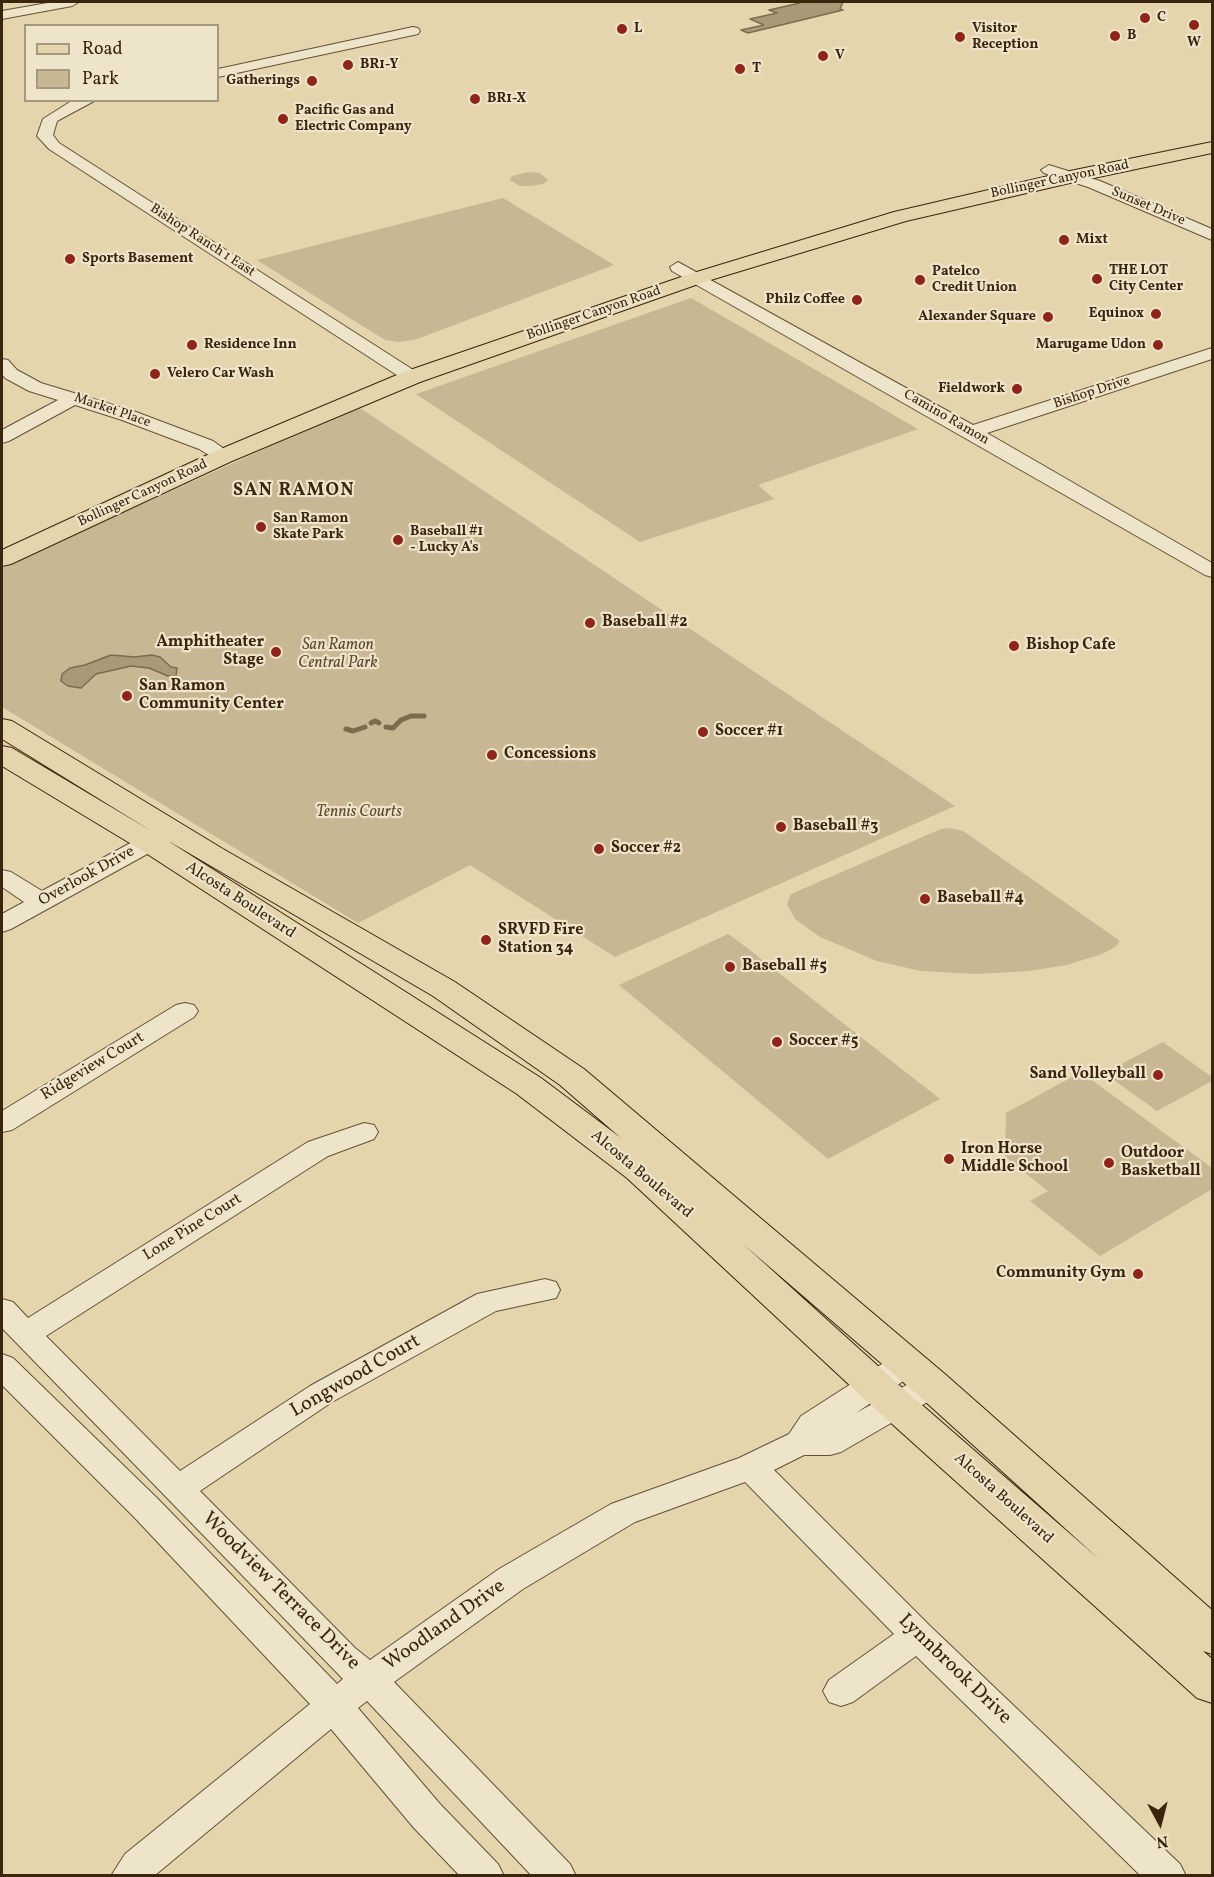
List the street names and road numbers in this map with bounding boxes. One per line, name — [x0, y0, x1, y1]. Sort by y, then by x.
street label: Bollinger Canyon Road — [989, 157, 1131, 203]
street label: Sunset Drive — [1109, 184, 1187, 230]
street label: Bishop Ranch 1 East — [146, 201, 258, 281]
street label: Bollinger Canyon Road — [525, 283, 663, 345]
street label: Bishop Drive — [1051, 373, 1133, 413]
street label: Camino Ramon — [900, 387, 992, 449]
street label: Market Place — [72, 390, 152, 432]
street label: Bollinger Canyon Road — [76, 457, 210, 531]
street label: Overlook Drive — [36, 843, 138, 911]
street label: Alcosta Boulevard — [181, 858, 299, 944]
street label: Ridgeview Court — [38, 1029, 148, 1105]
street label: Alcosta Boulevard — [586, 1127, 696, 1223]
street label: Lone Pine Court — [140, 1190, 246, 1266]
street label: Longwood Court — [287, 1330, 425, 1424]
street label: Alcosta Boulevard — [949, 1449, 1057, 1549]
street label: Woodview Terrace Drive — [196, 1508, 364, 1676]
street label: Woodland Drive — [380, 1575, 510, 1677]
street label: Lynnbrook Drive — [892, 1610, 1016, 1730]

